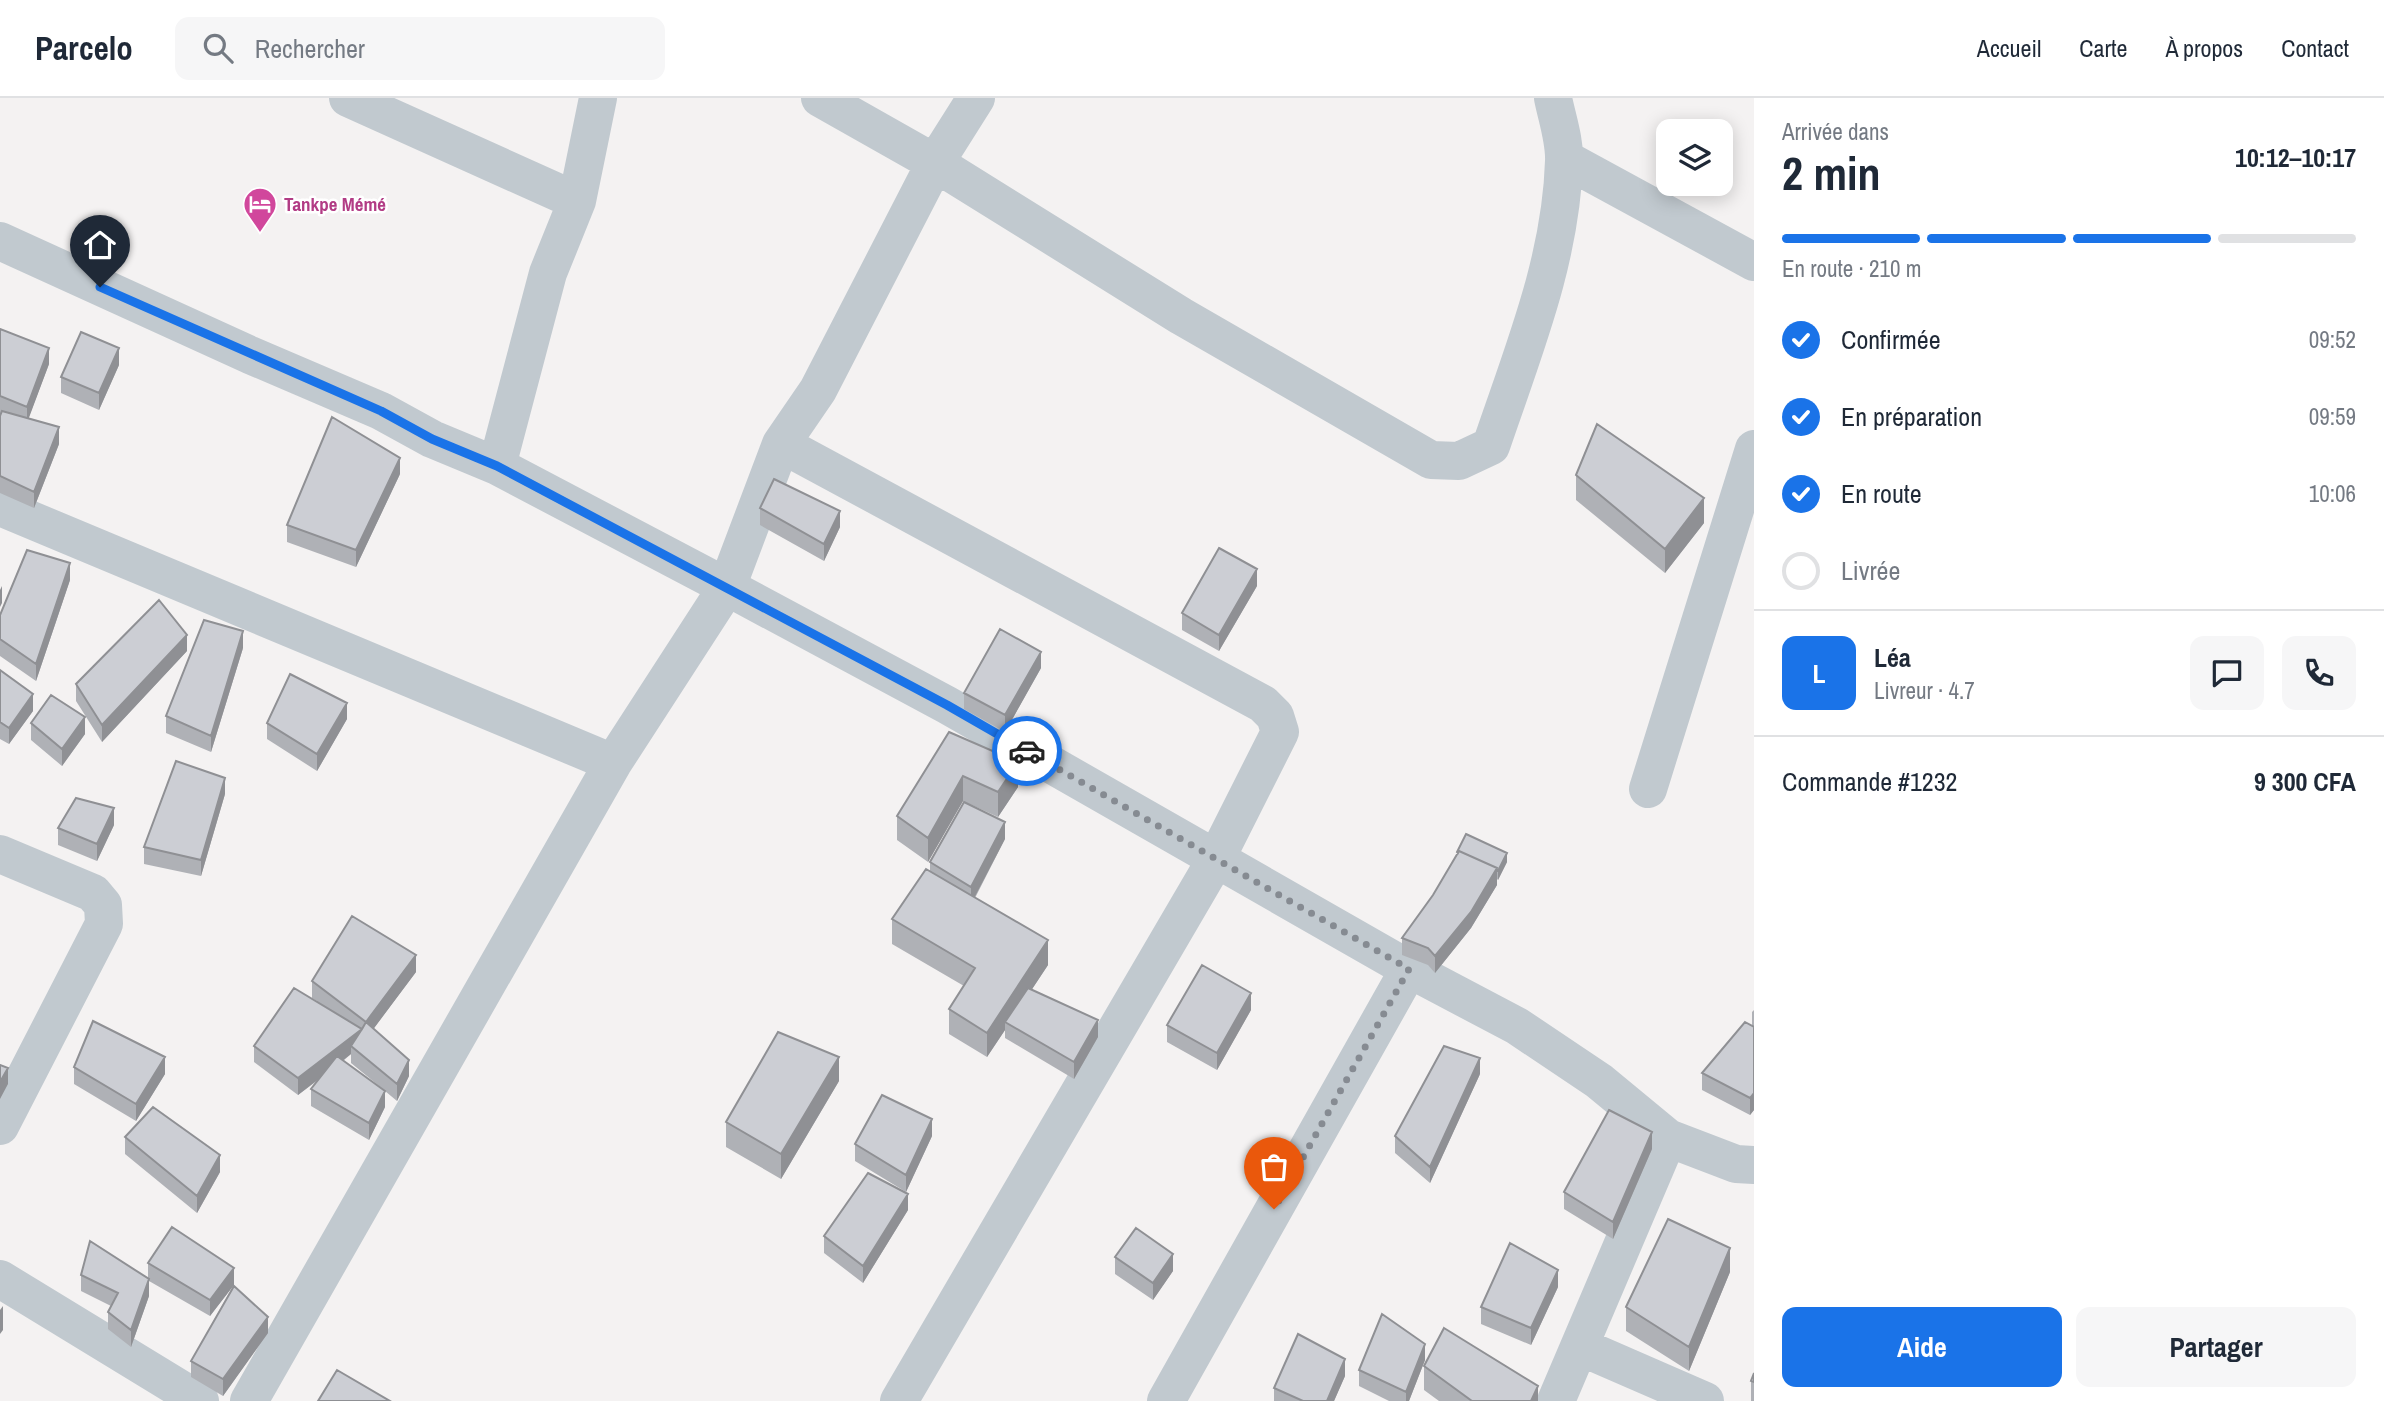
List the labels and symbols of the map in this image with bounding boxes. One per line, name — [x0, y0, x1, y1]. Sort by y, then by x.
hotel icon: Tankpe Mémé — [241, 185, 279, 234]
place label: Tankpe Mémé — [284, 191, 386, 217]
pin — [70, 215, 130, 287]
courier — [992, 716, 1062, 786]
pin — [1244, 1137, 1304, 1209]

